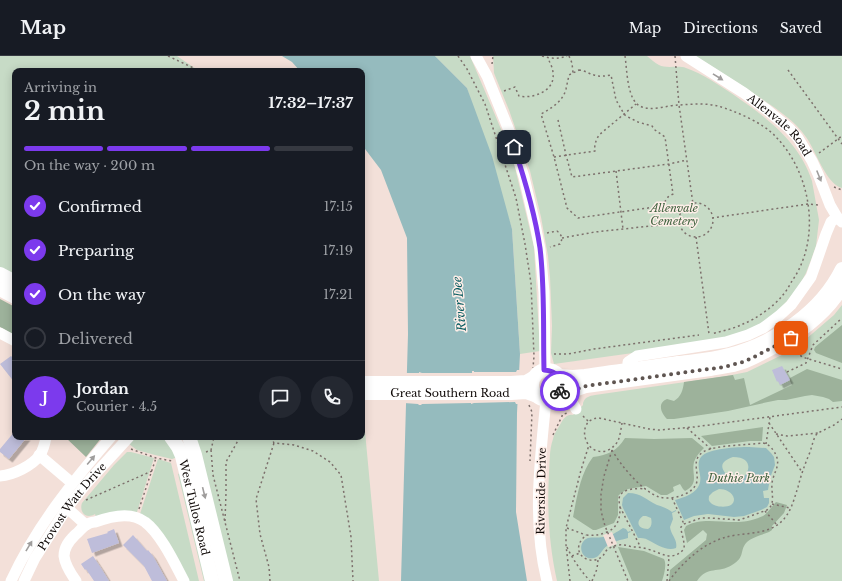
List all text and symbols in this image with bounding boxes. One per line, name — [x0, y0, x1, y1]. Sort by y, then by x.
text: Map — [20, 16, 66, 39]
text: Map — [629, 19, 661, 37]
text: Directions — [683, 19, 758, 37]
text: Saved — [780, 19, 822, 37]
one-way arrow — [713, 73, 723, 81]
text: Arriving in — [24, 79, 97, 96]
street label: Allenvale Road — [744, 90, 815, 159]
text: 17:32–17:37 — [268, 93, 353, 112]
text: 2 min — [24, 95, 105, 127]
pin — [497, 130, 531, 164]
icon: home — [503, 136, 525, 158]
text: On the way · 200 m — [24, 157, 155, 174]
one-way arrow — [815, 170, 822, 182]
icon: check — [24, 195, 46, 217]
text: Confirmed — [58, 197, 142, 216]
text: 17:15 — [324, 198, 353, 215]
park label: Allenvale Cemetery — [648, 201, 698, 228]
icon: check — [24, 239, 46, 261]
text: Preparing — [58, 241, 134, 260]
text: 17:19 — [323, 242, 353, 259]
water label: River Dee — [449, 275, 469, 333]
icon: check — [24, 283, 46, 305]
text: On the way — [58, 285, 146, 304]
text: 17:21 — [323, 286, 353, 303]
pin — [774, 321, 808, 355]
icon: bag — [780, 327, 802, 349]
text: Delivered — [58, 329, 133, 348]
courier — [540, 371, 580, 411]
button: chat — [259, 376, 301, 418]
button: phone — [311, 376, 353, 418]
text: Jordan — [76, 379, 129, 398]
icon: bike — [549, 380, 571, 402]
street label: Great Southern Road — [390, 386, 510, 400]
text: J — [42, 387, 48, 406]
text: Courier · 4.5 — [76, 398, 157, 415]
street label: Riverside Drive — [533, 447, 549, 535]
one-way arrow — [87, 454, 96, 465]
street label: West Tullos Road — [176, 457, 213, 557]
street label: Provost Watt Drive — [35, 460, 109, 553]
park label: Duthie Park — [707, 471, 770, 485]
one-way arrow — [202, 487, 208, 500]
one-way arrow — [26, 541, 33, 552]

